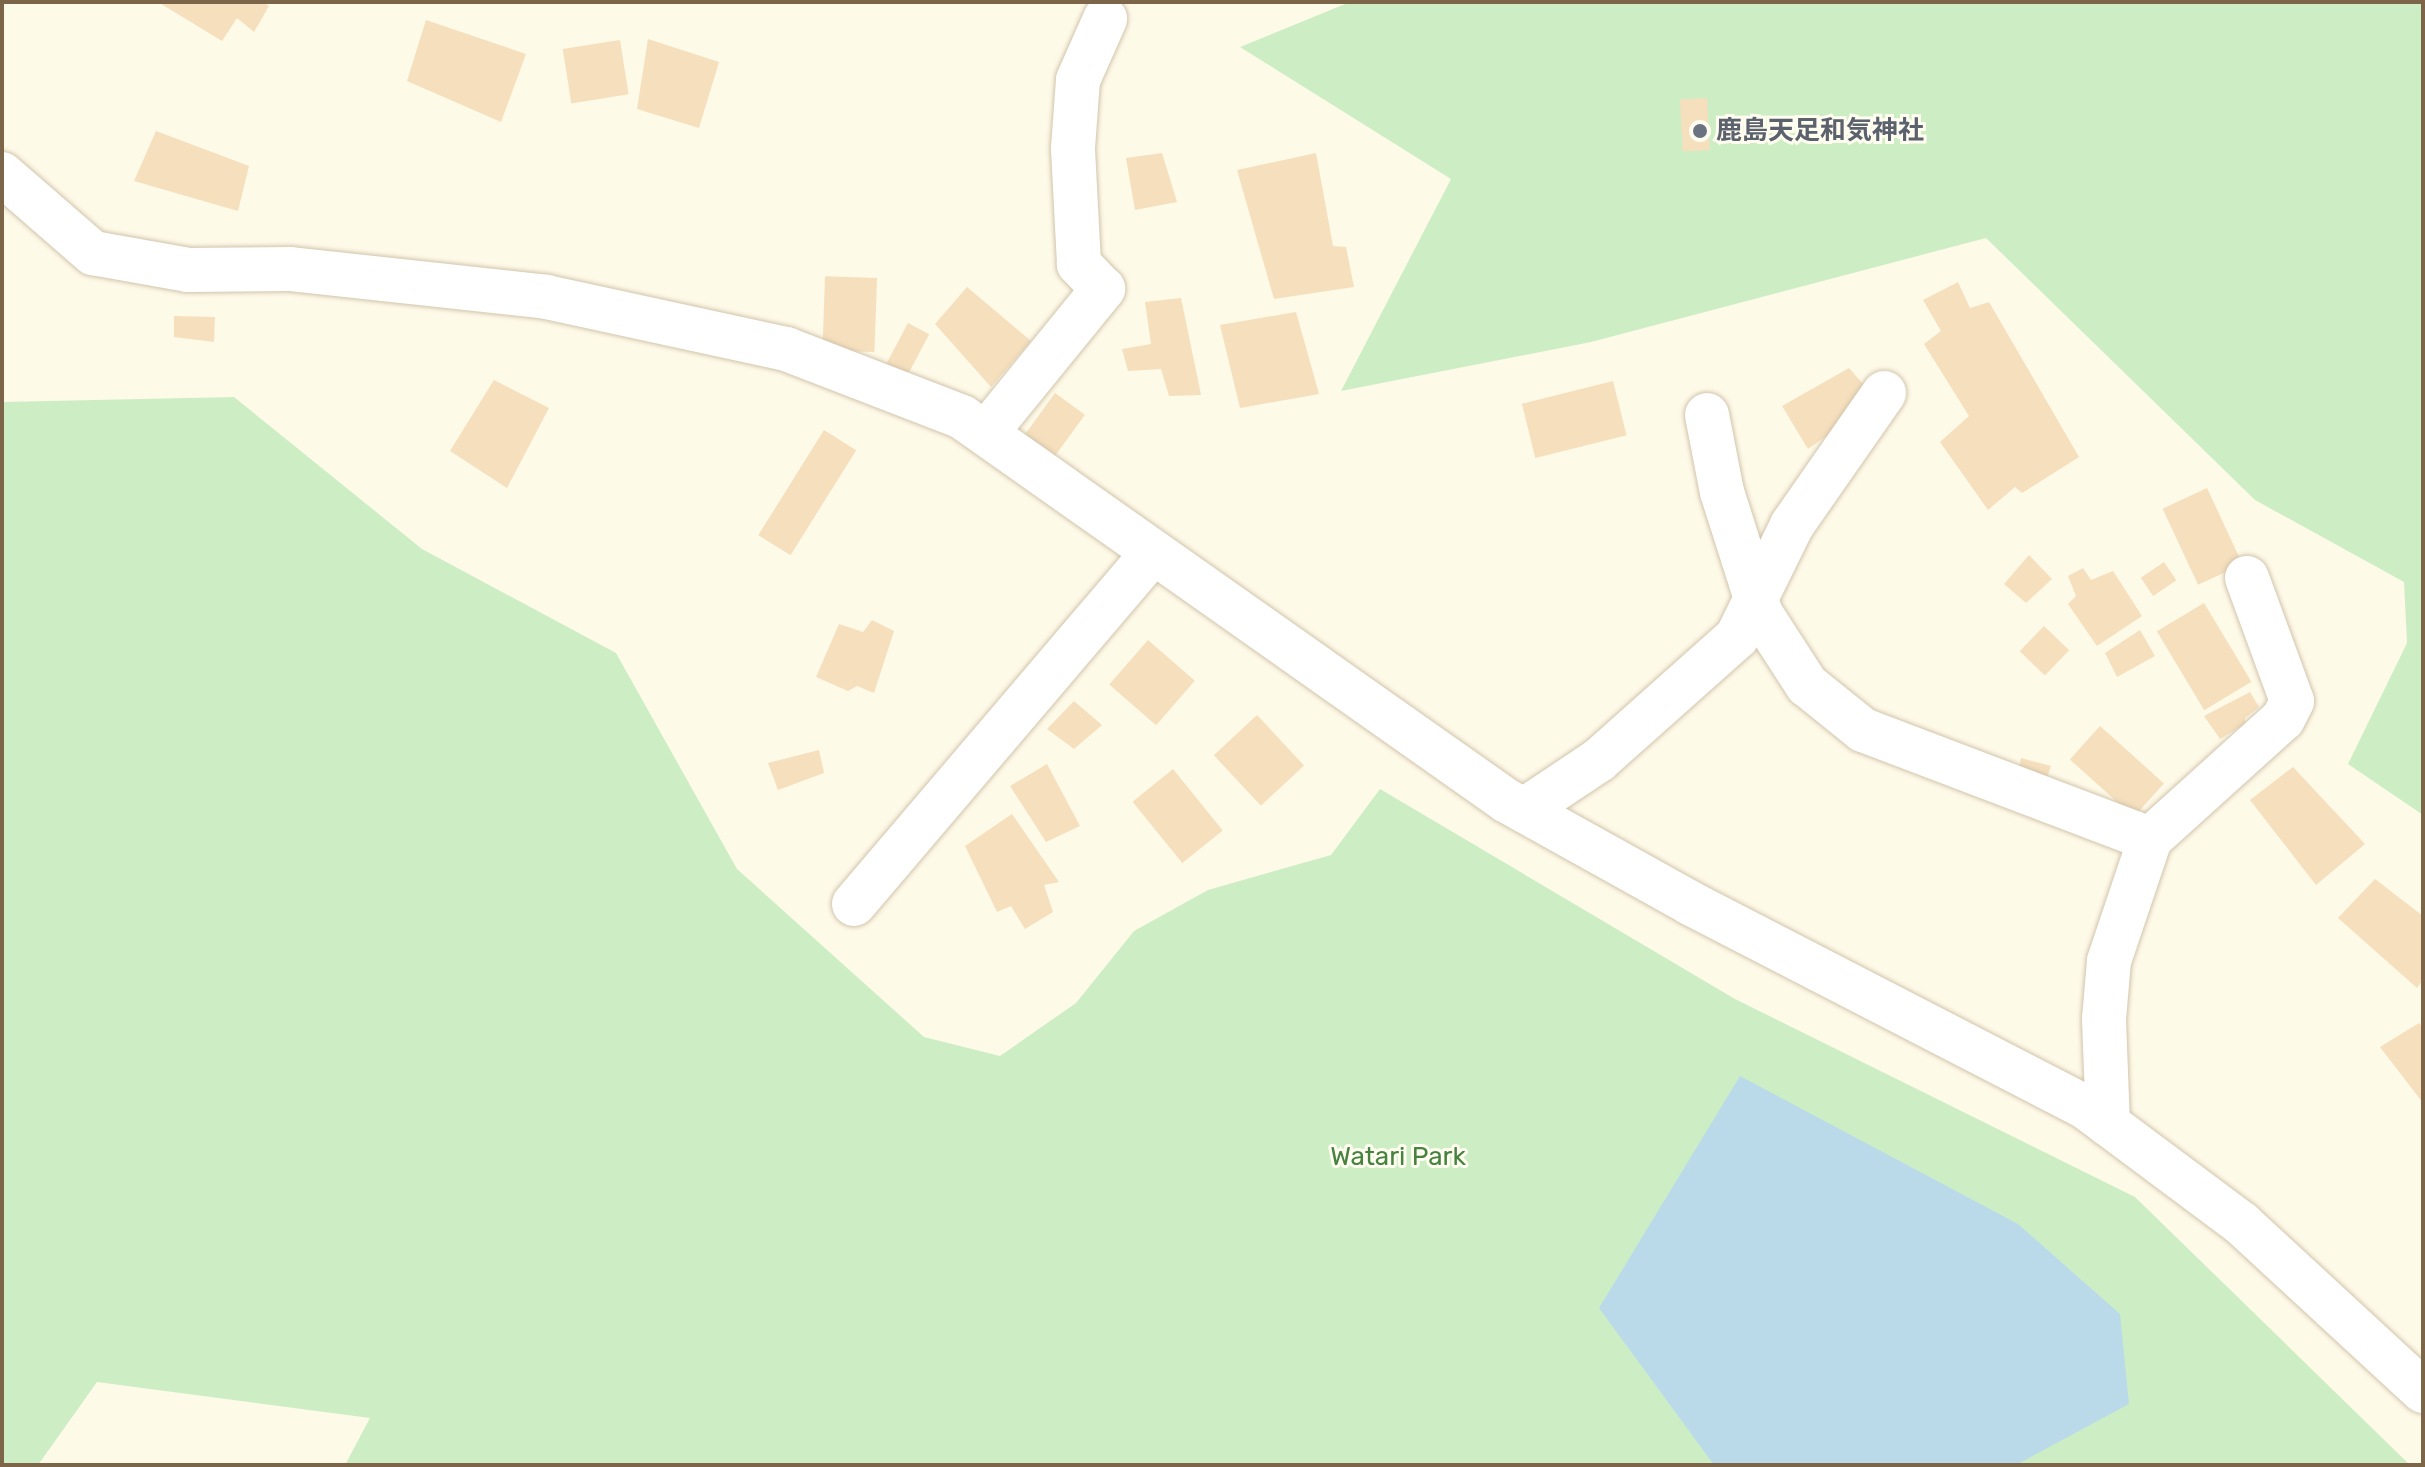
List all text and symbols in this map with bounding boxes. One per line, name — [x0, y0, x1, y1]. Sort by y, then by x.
place label: 鹿島天足和気神社 — [1716, 115, 1924, 147]
marker: 鹿島天足和気神社 — [1691, 122, 1709, 140]
park label: Watari Park — [1330, 1141, 1466, 1173]

